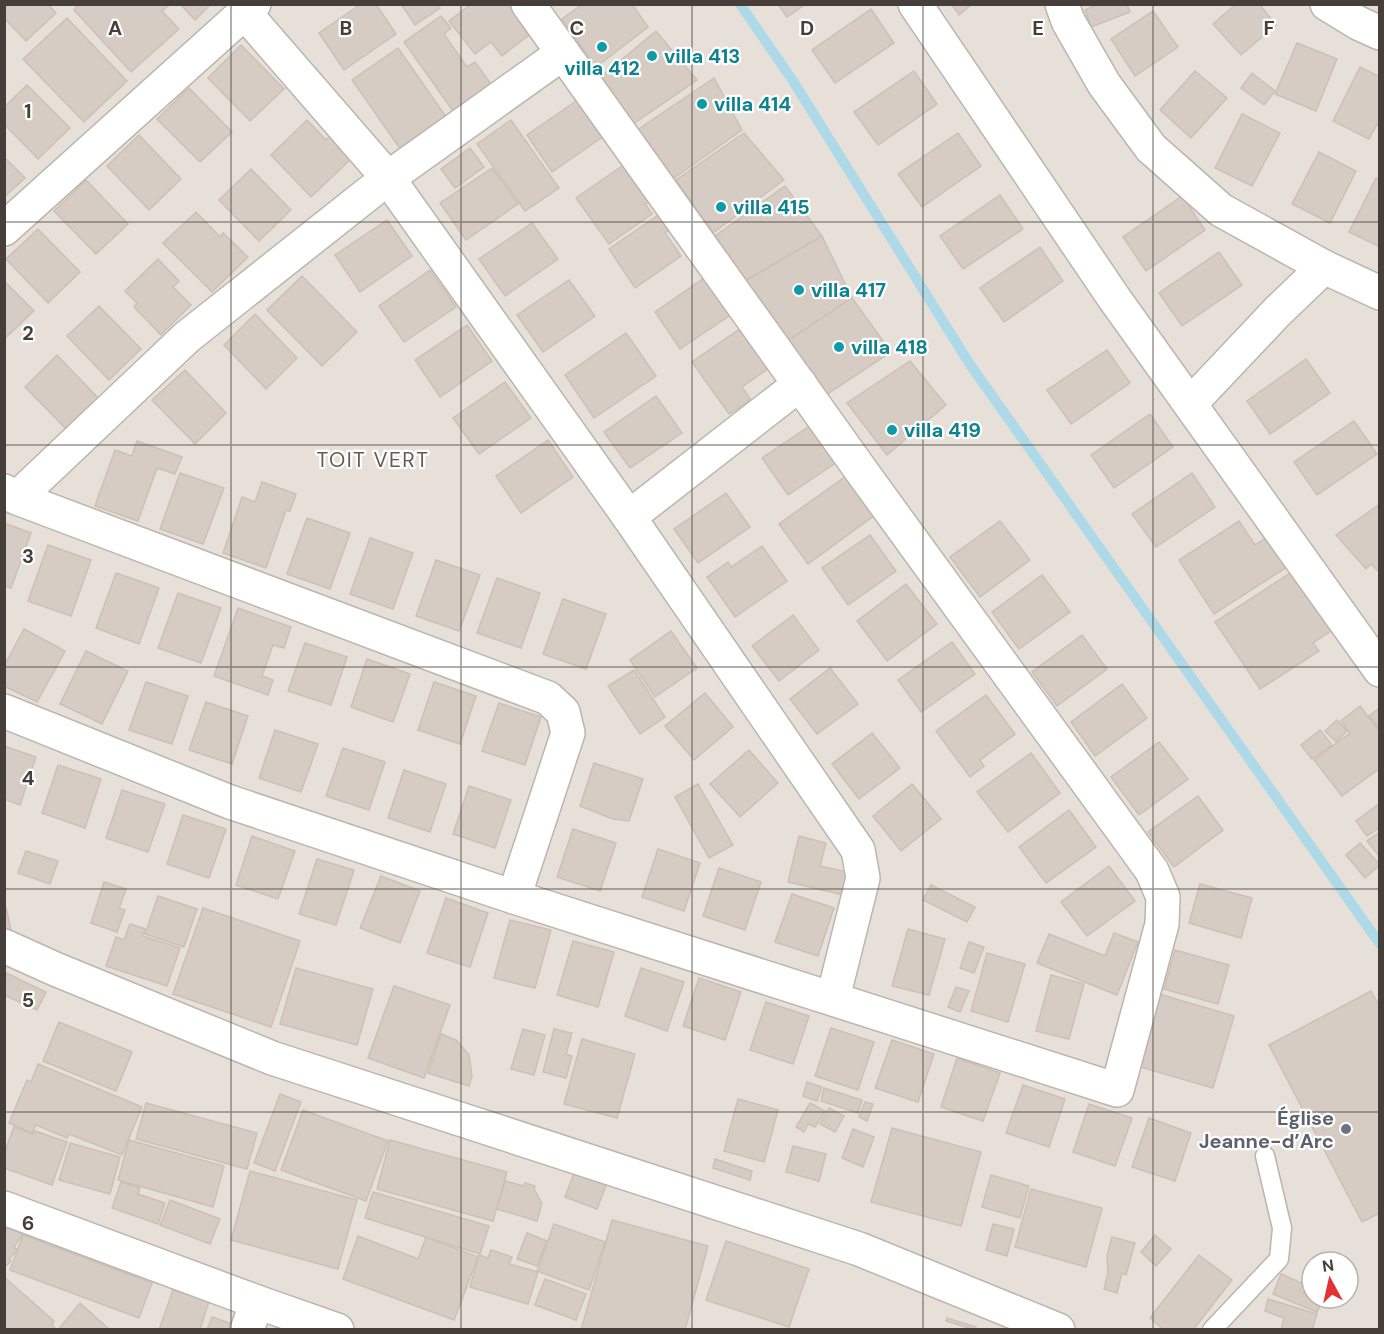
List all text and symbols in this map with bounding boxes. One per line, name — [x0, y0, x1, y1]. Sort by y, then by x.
text: A — [108, 15, 122, 41]
text: B — [340, 15, 352, 41]
text: C — [570, 15, 584, 41]
text: D — [800, 15, 814, 41]
text: E — [1032, 15, 1044, 41]
text: F — [1263, 15, 1275, 41]
marker: villa 412 — [595, 40, 609, 54]
place label: villa 413 — [664, 43, 740, 69]
marker: villa 413 — [645, 49, 659, 63]
place label: villa 412 — [564, 55, 640, 81]
place label: villa 414 — [714, 91, 791, 117]
marker: villa 414 — [695, 97, 709, 111]
text: 1 — [24, 98, 32, 124]
place label: villa 415 — [733, 194, 810, 220]
marker: villa 415 — [714, 200, 728, 214]
place label: villa 417 — [811, 277, 886, 303]
marker: villa 417 — [792, 283, 806, 297]
text: 2 — [22, 320, 34, 346]
place label: villa 418 — [851, 334, 928, 360]
marker: villa 418 — [832, 340, 846, 354]
place label: villa 419 — [904, 417, 981, 443]
marker: villa 419 — [885, 423, 899, 437]
district label: TOIT VERT — [316, 446, 430, 474]
text: 3 — [22, 543, 34, 569]
text: 4 — [22, 765, 35, 791]
text: 5 — [22, 987, 34, 1013]
place label: Église Jeanne-d’Arc — [1199, 1105, 1334, 1154]
marker: Église Jeanne-d’Arc — [1339, 1122, 1353, 1136]
text: 6 — [22, 1210, 34, 1236]
north arrow — [1300, 1250, 1360, 1310]
text: N — [1321, 1254, 1335, 1277]

